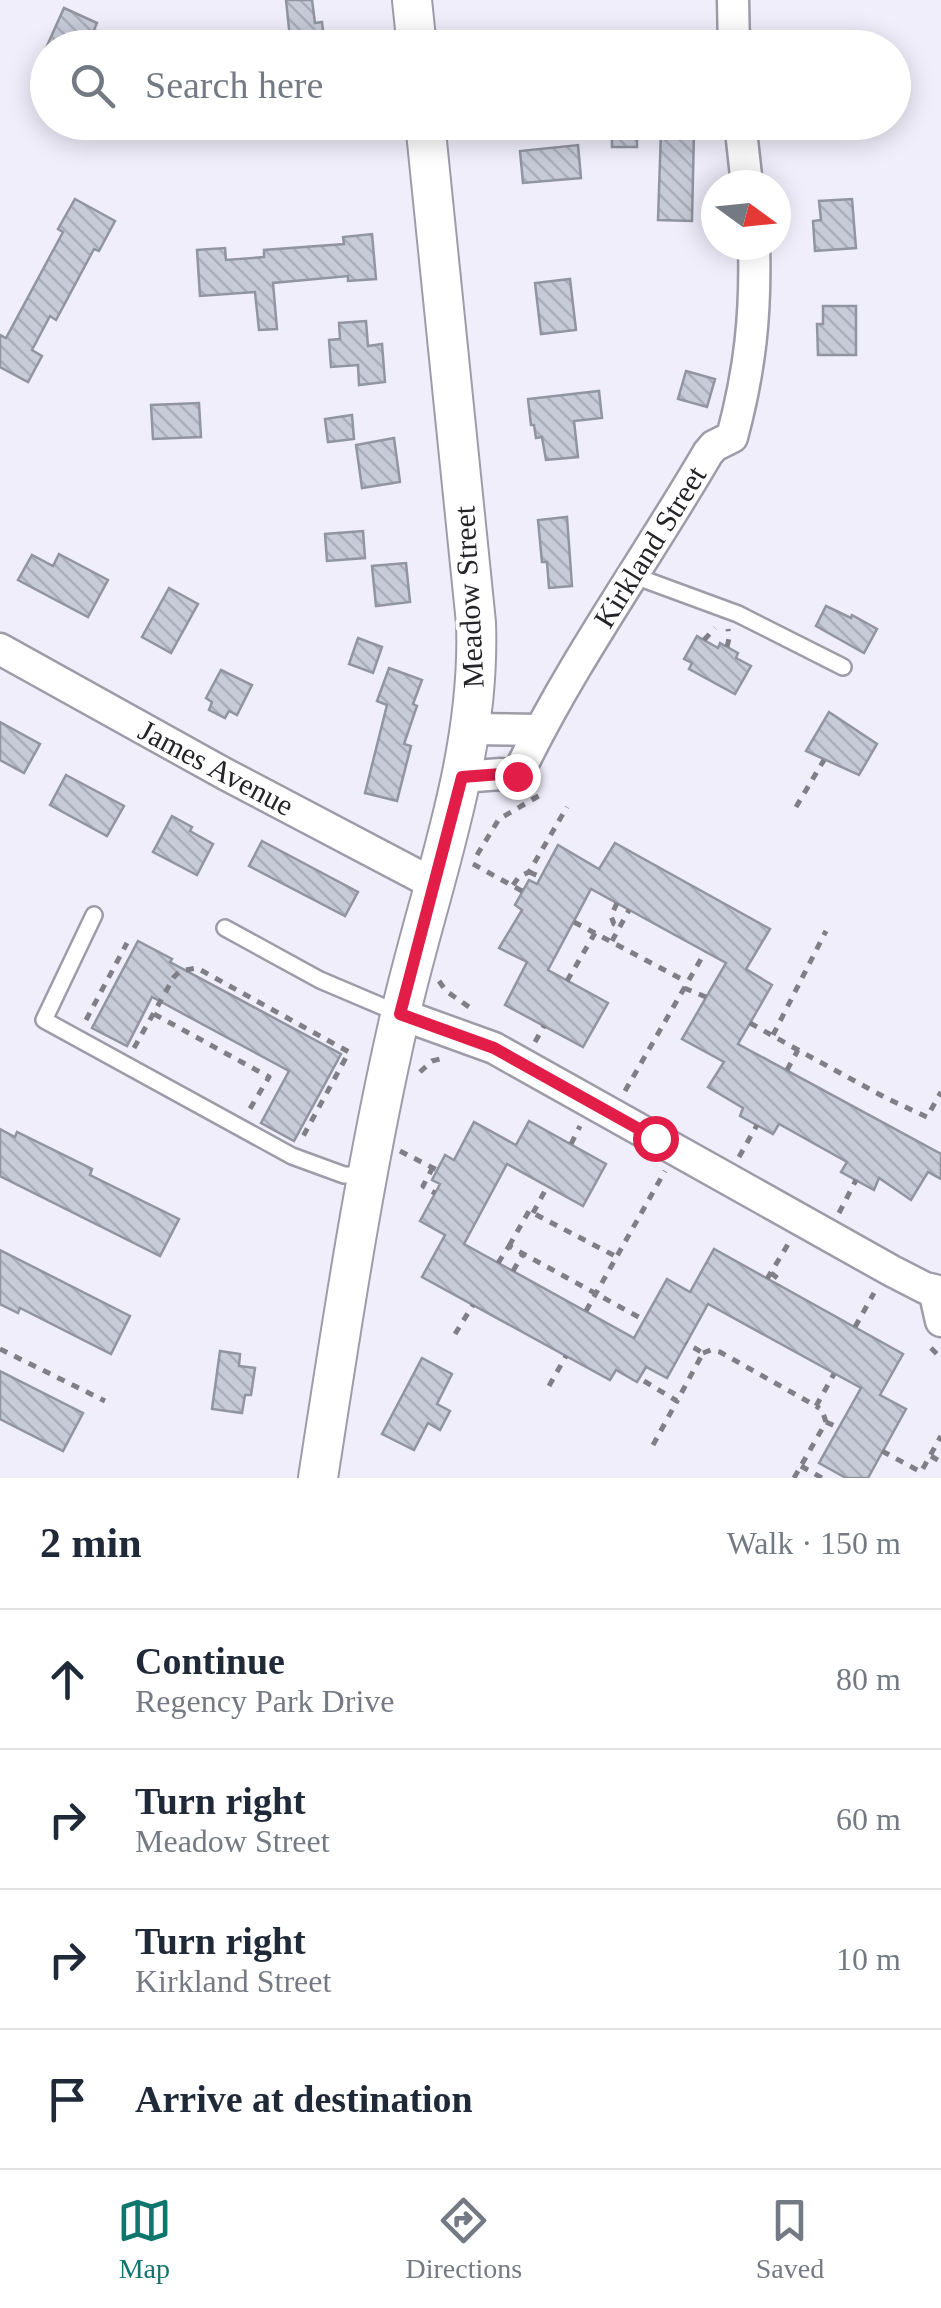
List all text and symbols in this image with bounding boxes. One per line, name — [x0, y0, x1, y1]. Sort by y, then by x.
search box — [30, 30, 911, 140]
icon: search — [65, 58, 120, 113]
text: Search here — [145, 64, 323, 106]
north arrow — [701, 170, 791, 260]
street label: Kirkland Street — [587, 459, 713, 634]
street label: Meadow Street — [447, 504, 490, 689]
street label: James Avenue — [133, 713, 299, 822]
route end — [495, 754, 541, 800]
route start — [633, 1116, 679, 1162]
text: 2 min — [40, 1520, 142, 1566]
text: Walk · 150 m — [727, 1525, 901, 1561]
text: Continue — [135, 1640, 285, 1682]
icon: ahead — [40, 1652, 95, 1707]
text: 80 m — [836, 1661, 901, 1697]
text: Regency Park Drive — [135, 1683, 394, 1719]
text: Turn right — [135, 1780, 306, 1822]
icon: right — [40, 1792, 95, 1847]
text: 60 m — [836, 1801, 901, 1837]
text: Meadow Street — [135, 1823, 330, 1859]
text: Turn right — [135, 1920, 306, 1962]
icon: right — [40, 1932, 95, 1987]
text: 10 m — [836, 1941, 901, 1977]
text: Kirkland Street — [135, 1963, 331, 1999]
icon: arrive — [40, 2072, 95, 2127]
text: Arrive at destination — [135, 2078, 473, 2120]
tab: Map — [117, 2193, 172, 2285]
tab: Directions — [405, 2193, 522, 2285]
tab: Saved — [756, 2193, 824, 2285]

